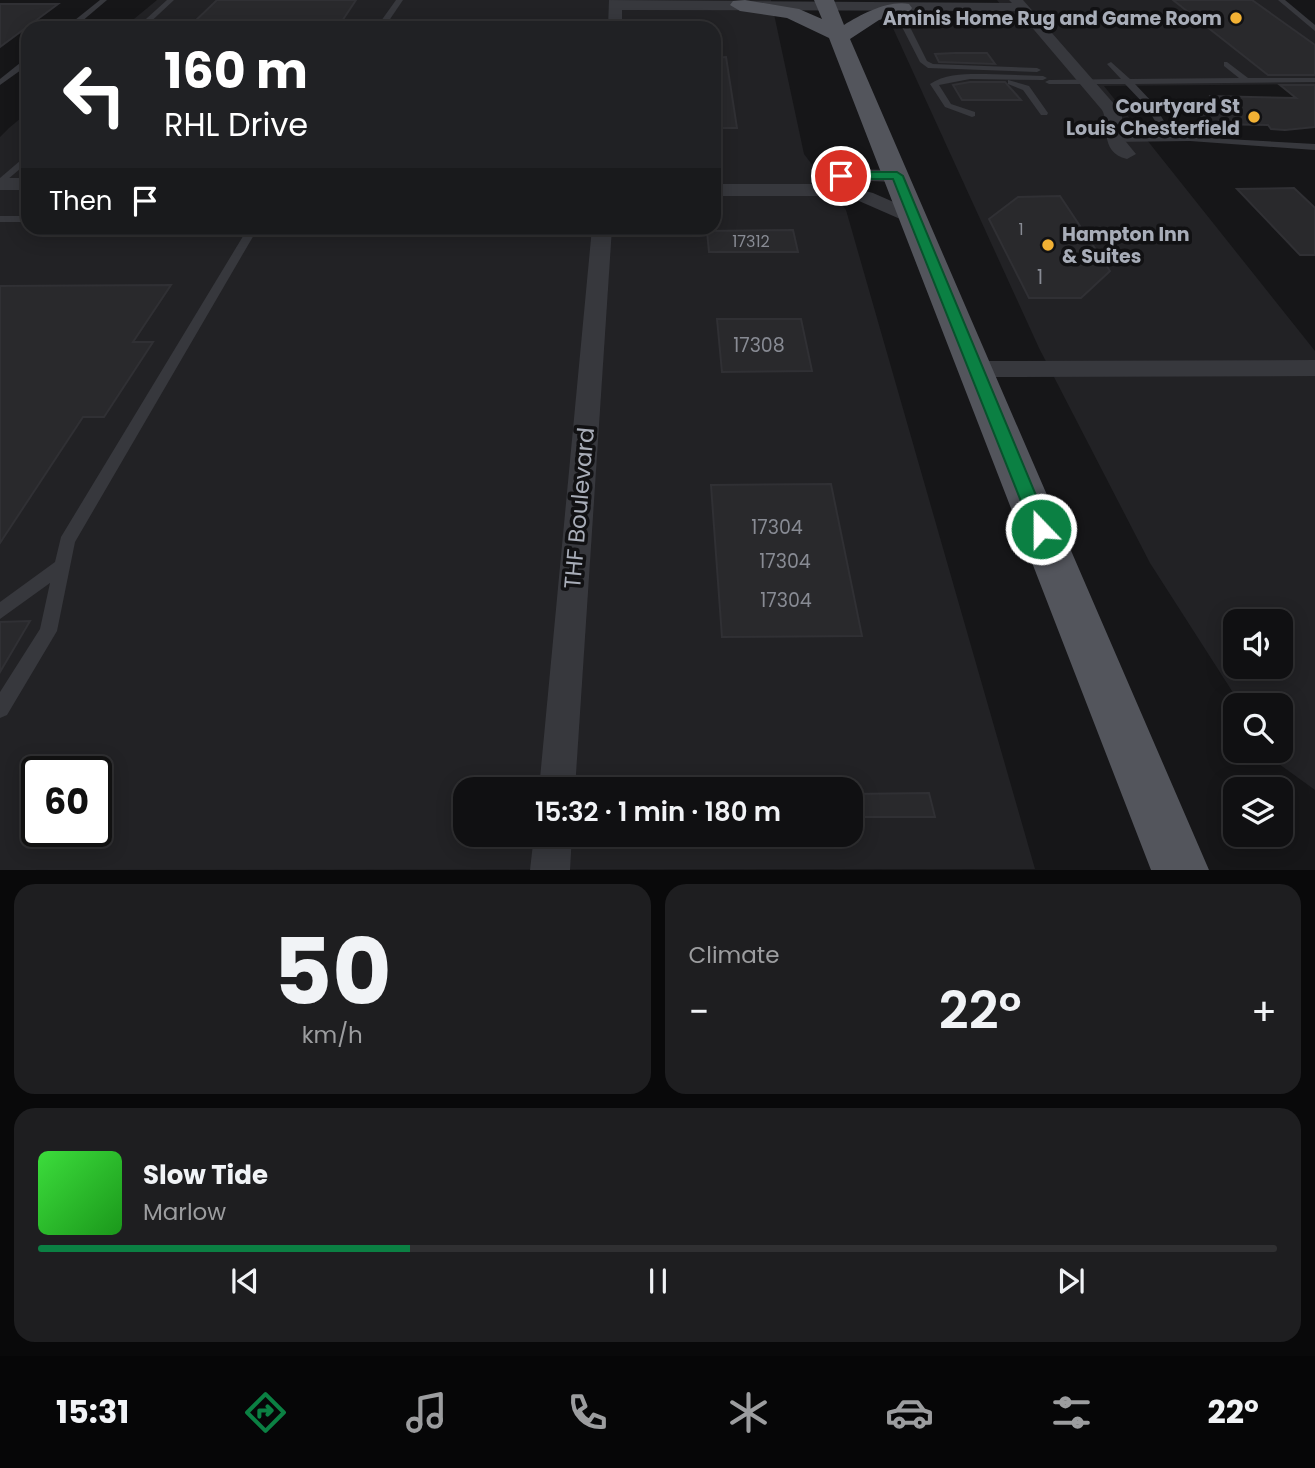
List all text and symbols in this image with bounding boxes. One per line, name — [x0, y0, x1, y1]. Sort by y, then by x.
place label: Aminis Home Rug and Game Room — [883, 5, 1222, 32]
marker: Aminis Home Rug and Game Room — [1228, 10, 1244, 26]
text: 160 m — [164, 37, 308, 105]
icon: left — [49, 49, 140, 140]
place label: Courtyard St Louis Chesterfield — [1066, 93, 1240, 142]
text: RHL Drive — [164, 102, 308, 147]
marker: Courtyard St Louis Chesterfield — [1246, 109, 1262, 125]
pin — [811, 146, 871, 206]
icon: arrive — [822, 157, 860, 195]
icon: arrive — [126, 182, 164, 220]
text: Then — [49, 183, 112, 219]
house number: 1 — [1018, 218, 1024, 241]
place label: Hampton Inn & Suites — [1062, 221, 1190, 270]
house number: 17312 — [732, 230, 770, 253]
marker: Hampton Inn & Suites — [1040, 237, 1056, 253]
house number: 1 — [1037, 264, 1043, 291]
house number: 17308 — [733, 332, 785, 359]
street label: THF Boulevard — [556, 426, 602, 590]
position arrow — [1004, 492, 1078, 566]
house number: 17304 — [751, 514, 803, 541]
house number: 17304 — [759, 548, 811, 575]
house number: 17304 — [760, 587, 812, 614]
map controls — [1223, 609, 1293, 847]
button: sound — [1223, 609, 1293, 679]
button: search — [1223, 693, 1293, 763]
speed limit sign: 60 — [21, 756, 112, 847]
button: layers — [1223, 777, 1293, 847]
text: 15:32 · 1 min · 180 m — [535, 794, 781, 830]
text: 50 — [273, 908, 391, 1036]
text: Climate — [689, 939, 779, 971]
text: 22° — [939, 974, 1022, 1047]
text: − — [689, 985, 709, 1038]
text: + — [1251, 985, 1277, 1038]
text: km/h — [302, 1019, 363, 1051]
text: Slow Tide — [143, 1157, 268, 1193]
text: Marlow — [143, 1196, 226, 1228]
icon: previous — [226, 1262, 264, 1300]
icon: pause — [639, 1262, 677, 1300]
icon: next — [1052, 1262, 1090, 1300]
icon: directions — [241, 1388, 290, 1437]
icon: music — [402, 1388, 451, 1437]
icon: phone — [563, 1388, 612, 1437]
icon: climate — [724, 1388, 773, 1437]
icon: car — [885, 1388, 934, 1437]
icon: filters — [1047, 1388, 1096, 1437]
text: 15:31 — [56, 1389, 129, 1434]
text: 22° — [1208, 1389, 1259, 1434]

